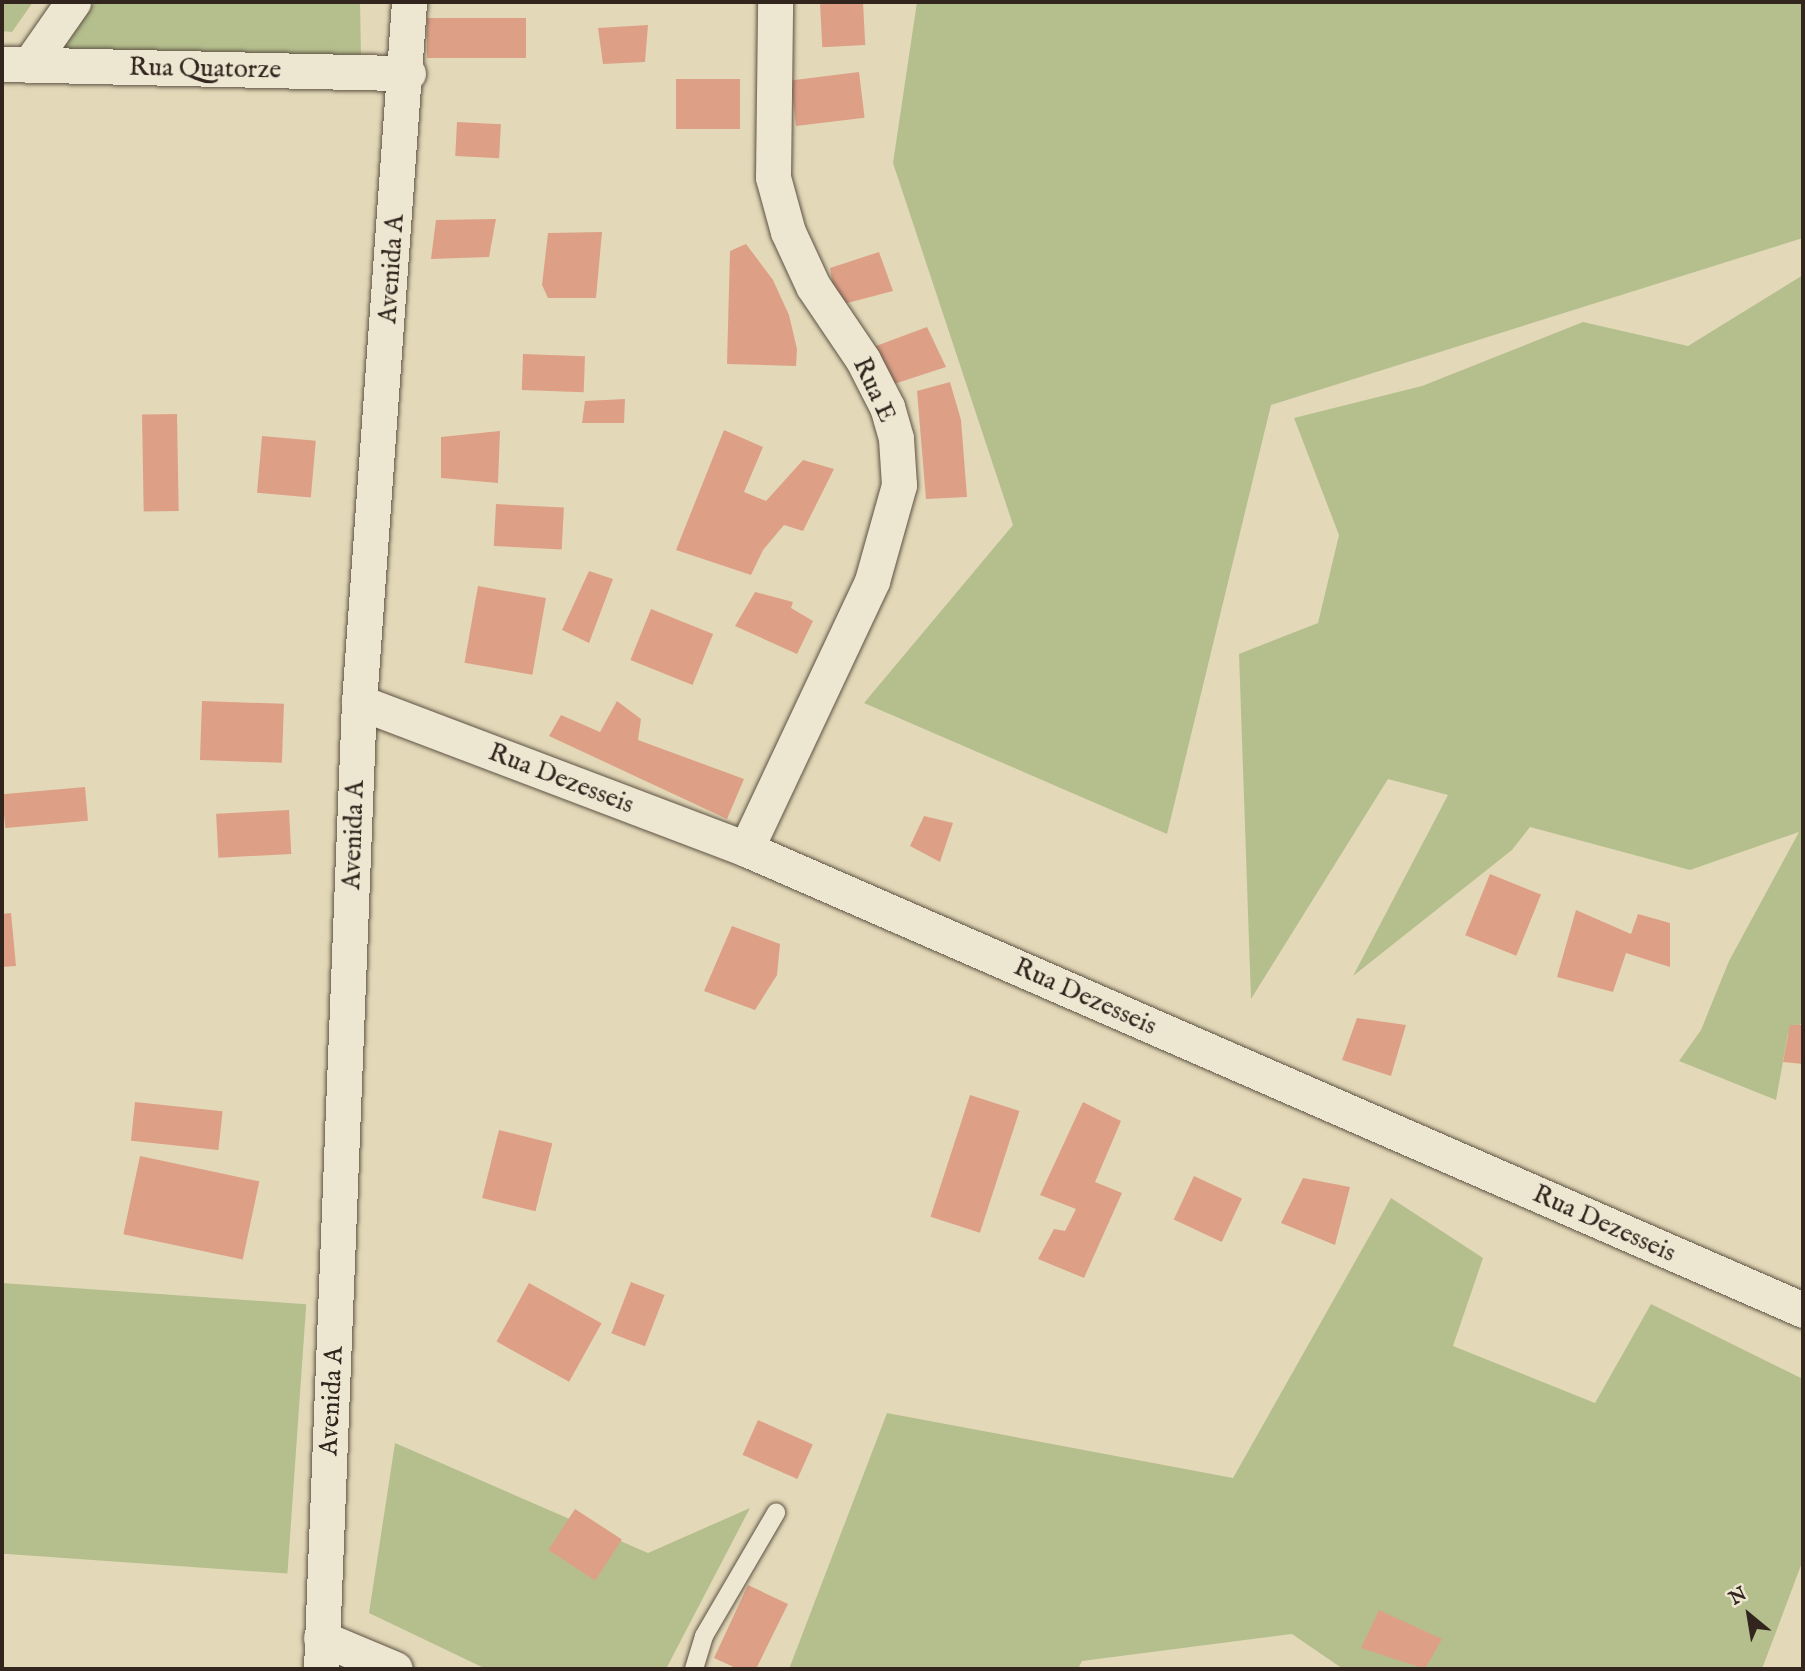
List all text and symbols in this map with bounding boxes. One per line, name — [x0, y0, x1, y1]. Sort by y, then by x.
street label: Rua Quatorze — [129, 52, 281, 86]
street label: Avenida A — [373, 213, 411, 325]
street label: Rua E — [845, 353, 903, 427]
street label: Rua Dezesseis — [484, 737, 638, 821]
street label: Avenida A — [337, 780, 371, 890]
street label: Rua Dezesseis — [1009, 952, 1161, 1042]
street label: Rua Dezesseis — [1528, 1179, 1680, 1269]
street label: Avenida A — [314, 1346, 350, 1456]
north arrow — [1714, 1580, 1784, 1650]
text: N — [1725, 1582, 1752, 1611]

